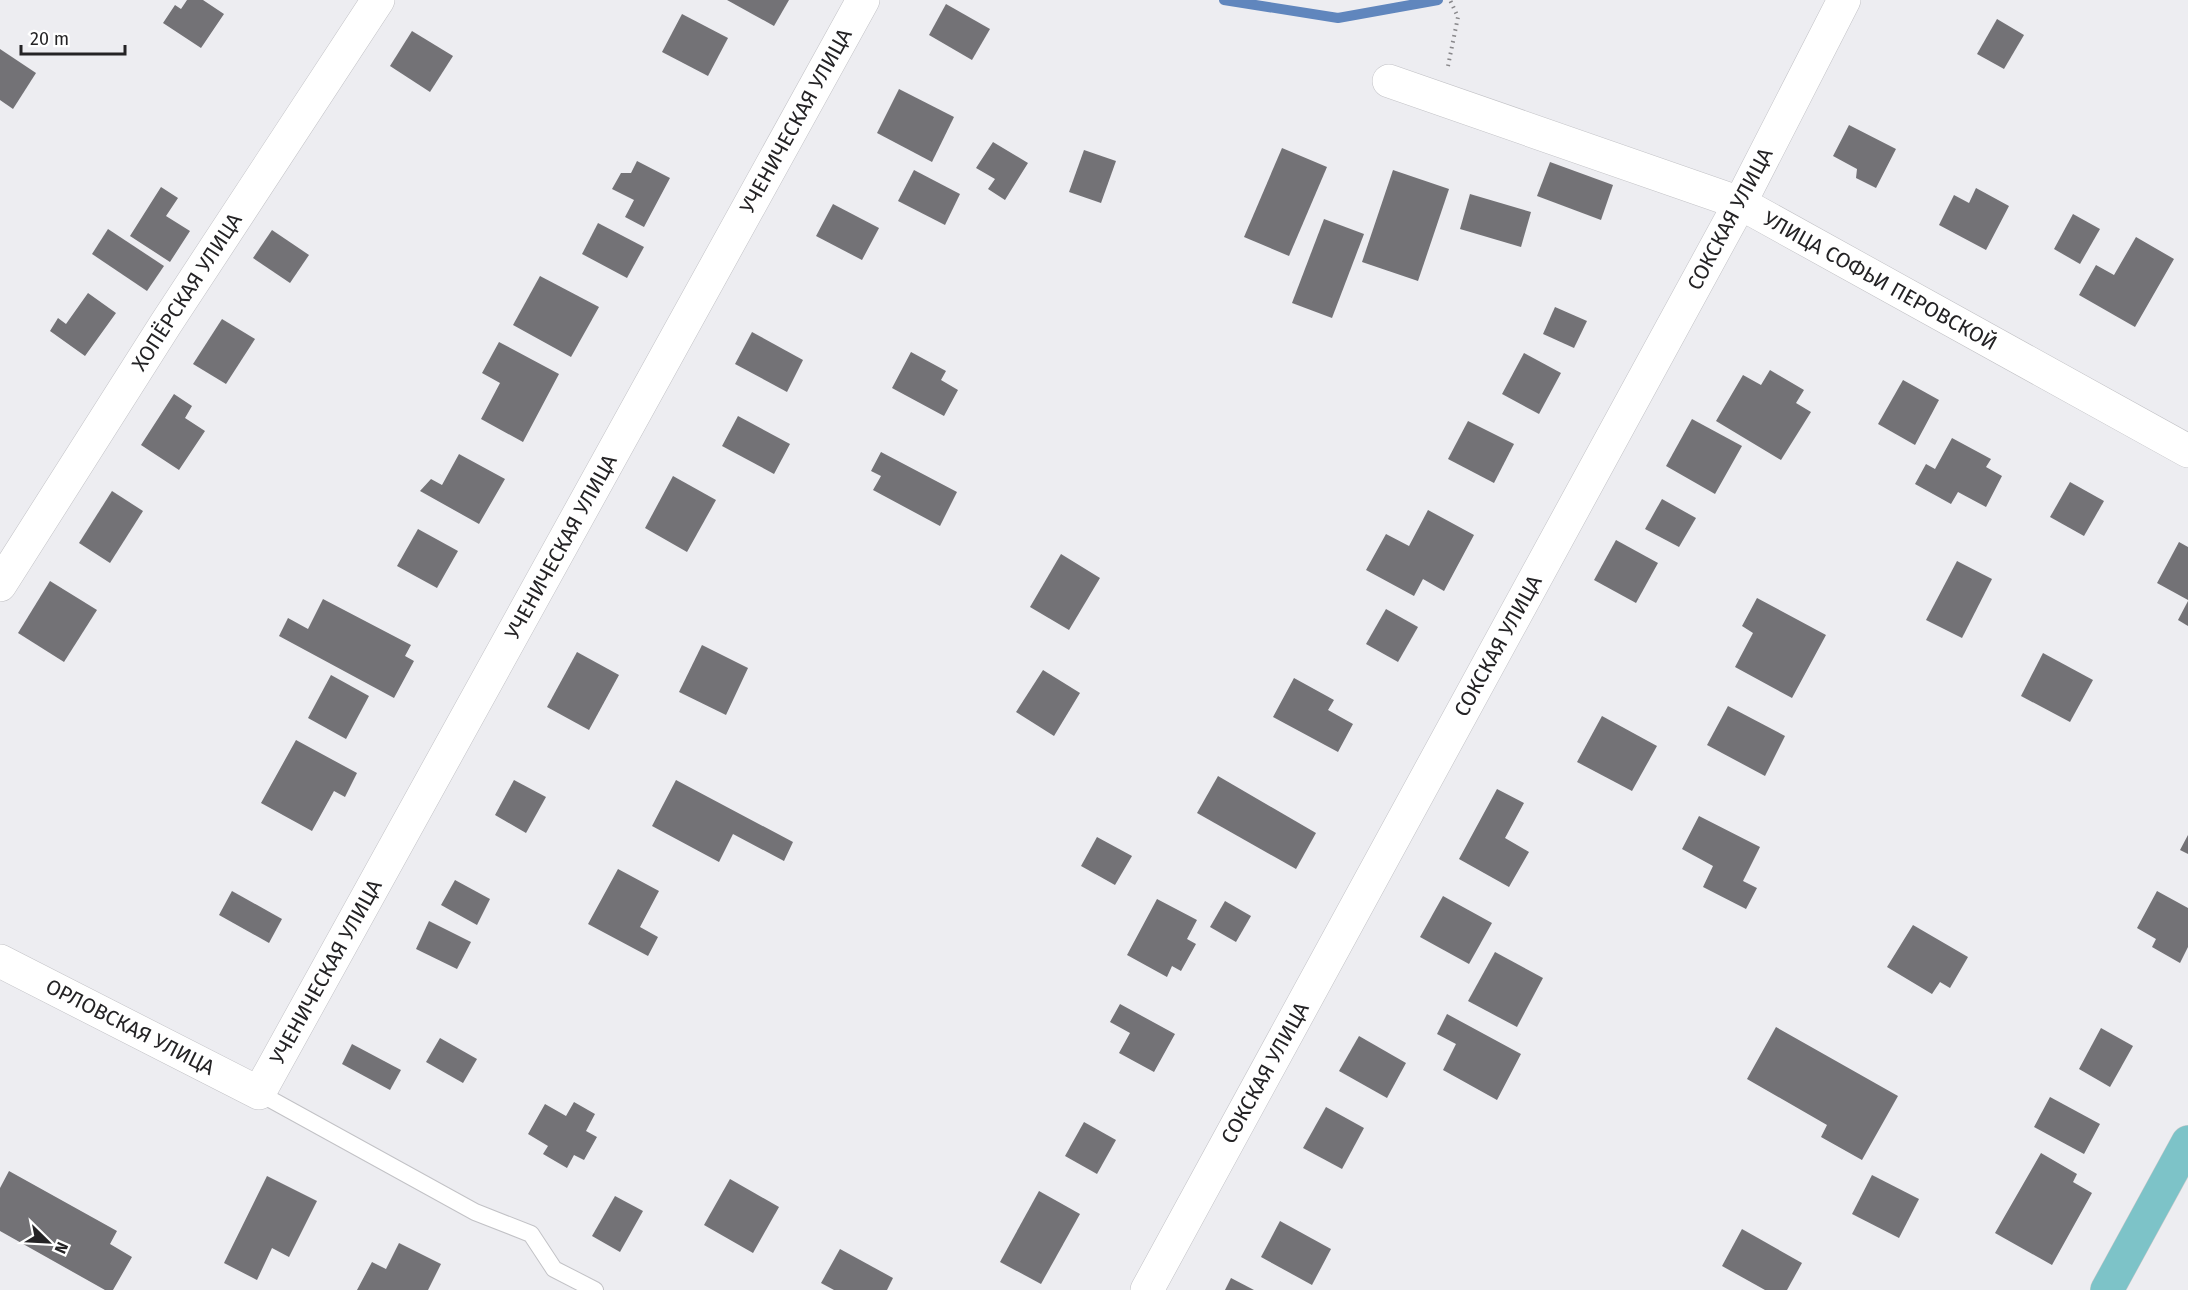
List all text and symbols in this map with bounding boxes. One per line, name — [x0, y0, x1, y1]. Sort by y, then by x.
scale bar — [21, 18, 124, 56]
street label: УЧЕНИЧЕСКАЯ УЛИЦА — [734, 24, 858, 218]
text: 20 m — [30, 28, 69, 50]
street label: СОКСКАЯ УЛИЦА — [1682, 143, 1778, 295]
street label: УЛИЦА СОФЬИ ПЕРОВСКОЙ — [1759, 206, 2001, 356]
street label: ХОПЁРСКАЯ УЛИЦА — [126, 208, 248, 376]
street label: УЧЕНИЧЕСКАЯ УЛИЦА — [499, 450, 623, 644]
street label: СОКСКАЯ УЛИЦА — [1448, 571, 1548, 721]
street label: УЧЕНИЧЕСКАЯ УЛИЦА — [264, 875, 388, 1069]
street label: ОРЛОВСКАЯ УЛИЦА — [41, 973, 219, 1081]
street label: СОКСКАЯ УЛИЦА — [1215, 998, 1315, 1148]
north arrow — [18, 1212, 78, 1272]
text: N — [50, 1239, 72, 1257]

